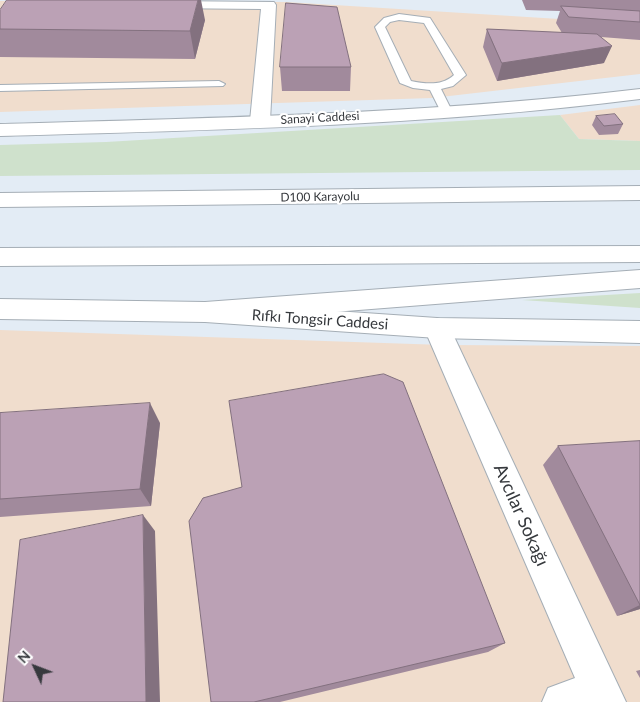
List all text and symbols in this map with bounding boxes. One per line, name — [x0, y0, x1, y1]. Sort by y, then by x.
street label: Sanayi Caddesi — [280, 109, 360, 127]
street label: D100 Karayolu — [280, 189, 360, 205]
street label: Rıfkı Tongsir Caddesi — [251, 306, 389, 334]
street label: Avcılar Sokağı — [489, 461, 553, 569]
north arrow — [10, 642, 60, 692]
text: N — [14, 647, 34, 666]

